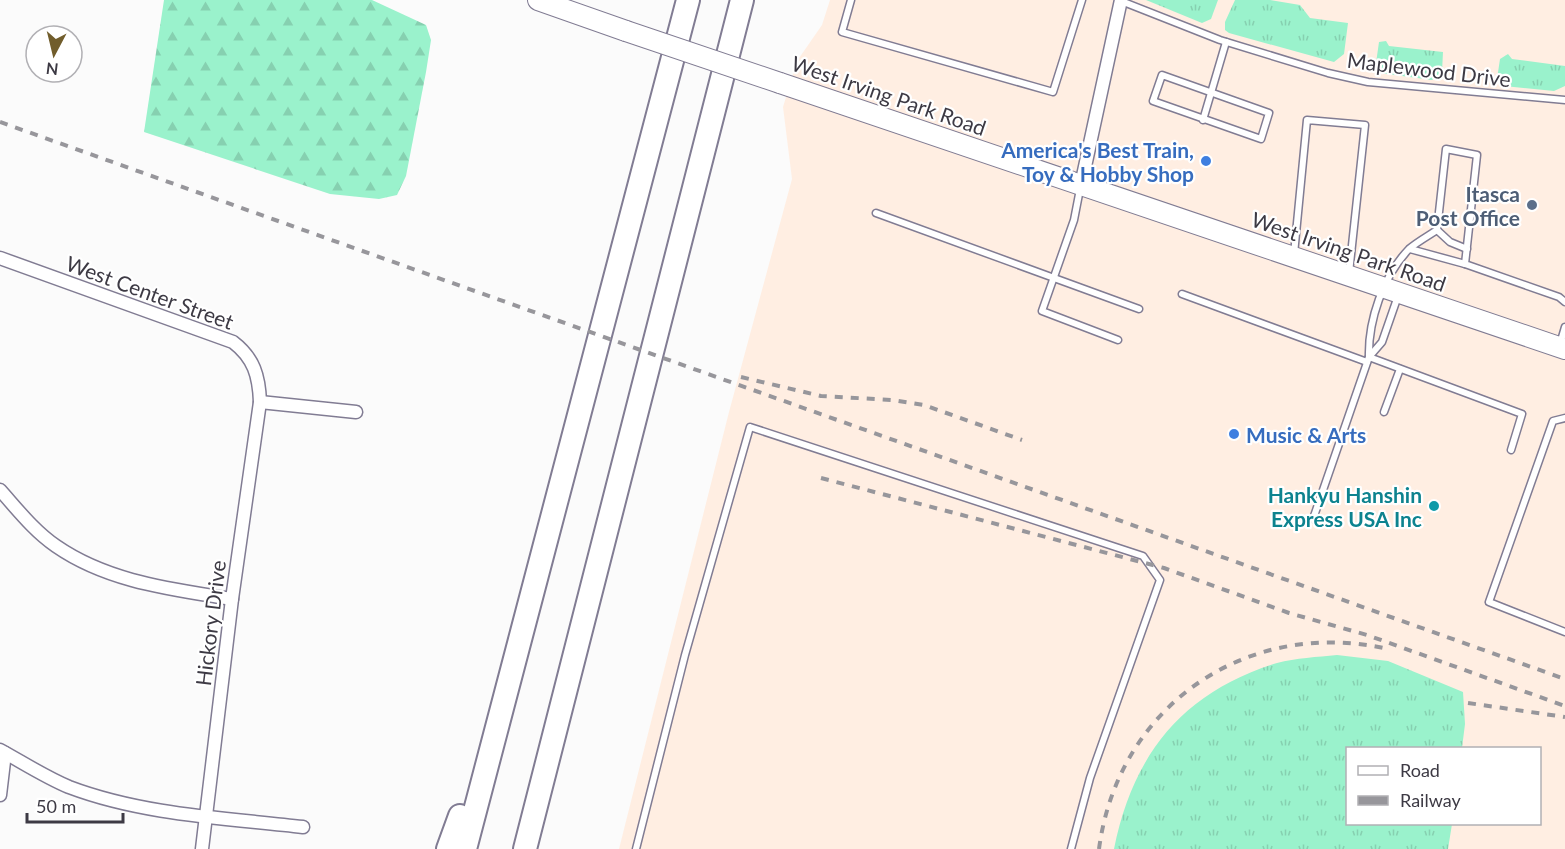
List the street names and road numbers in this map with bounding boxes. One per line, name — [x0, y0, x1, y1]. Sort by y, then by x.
street label: Maplewood Drive — [1346, 47, 1512, 91]
street label: West Irving Park Road — [789, 50, 989, 140]
street label: West Irving Park Road — [1249, 206, 1449, 296]
street label: West Center Street — [63, 250, 238, 334]
street label: Hickory Drive — [190, 559, 230, 687]

